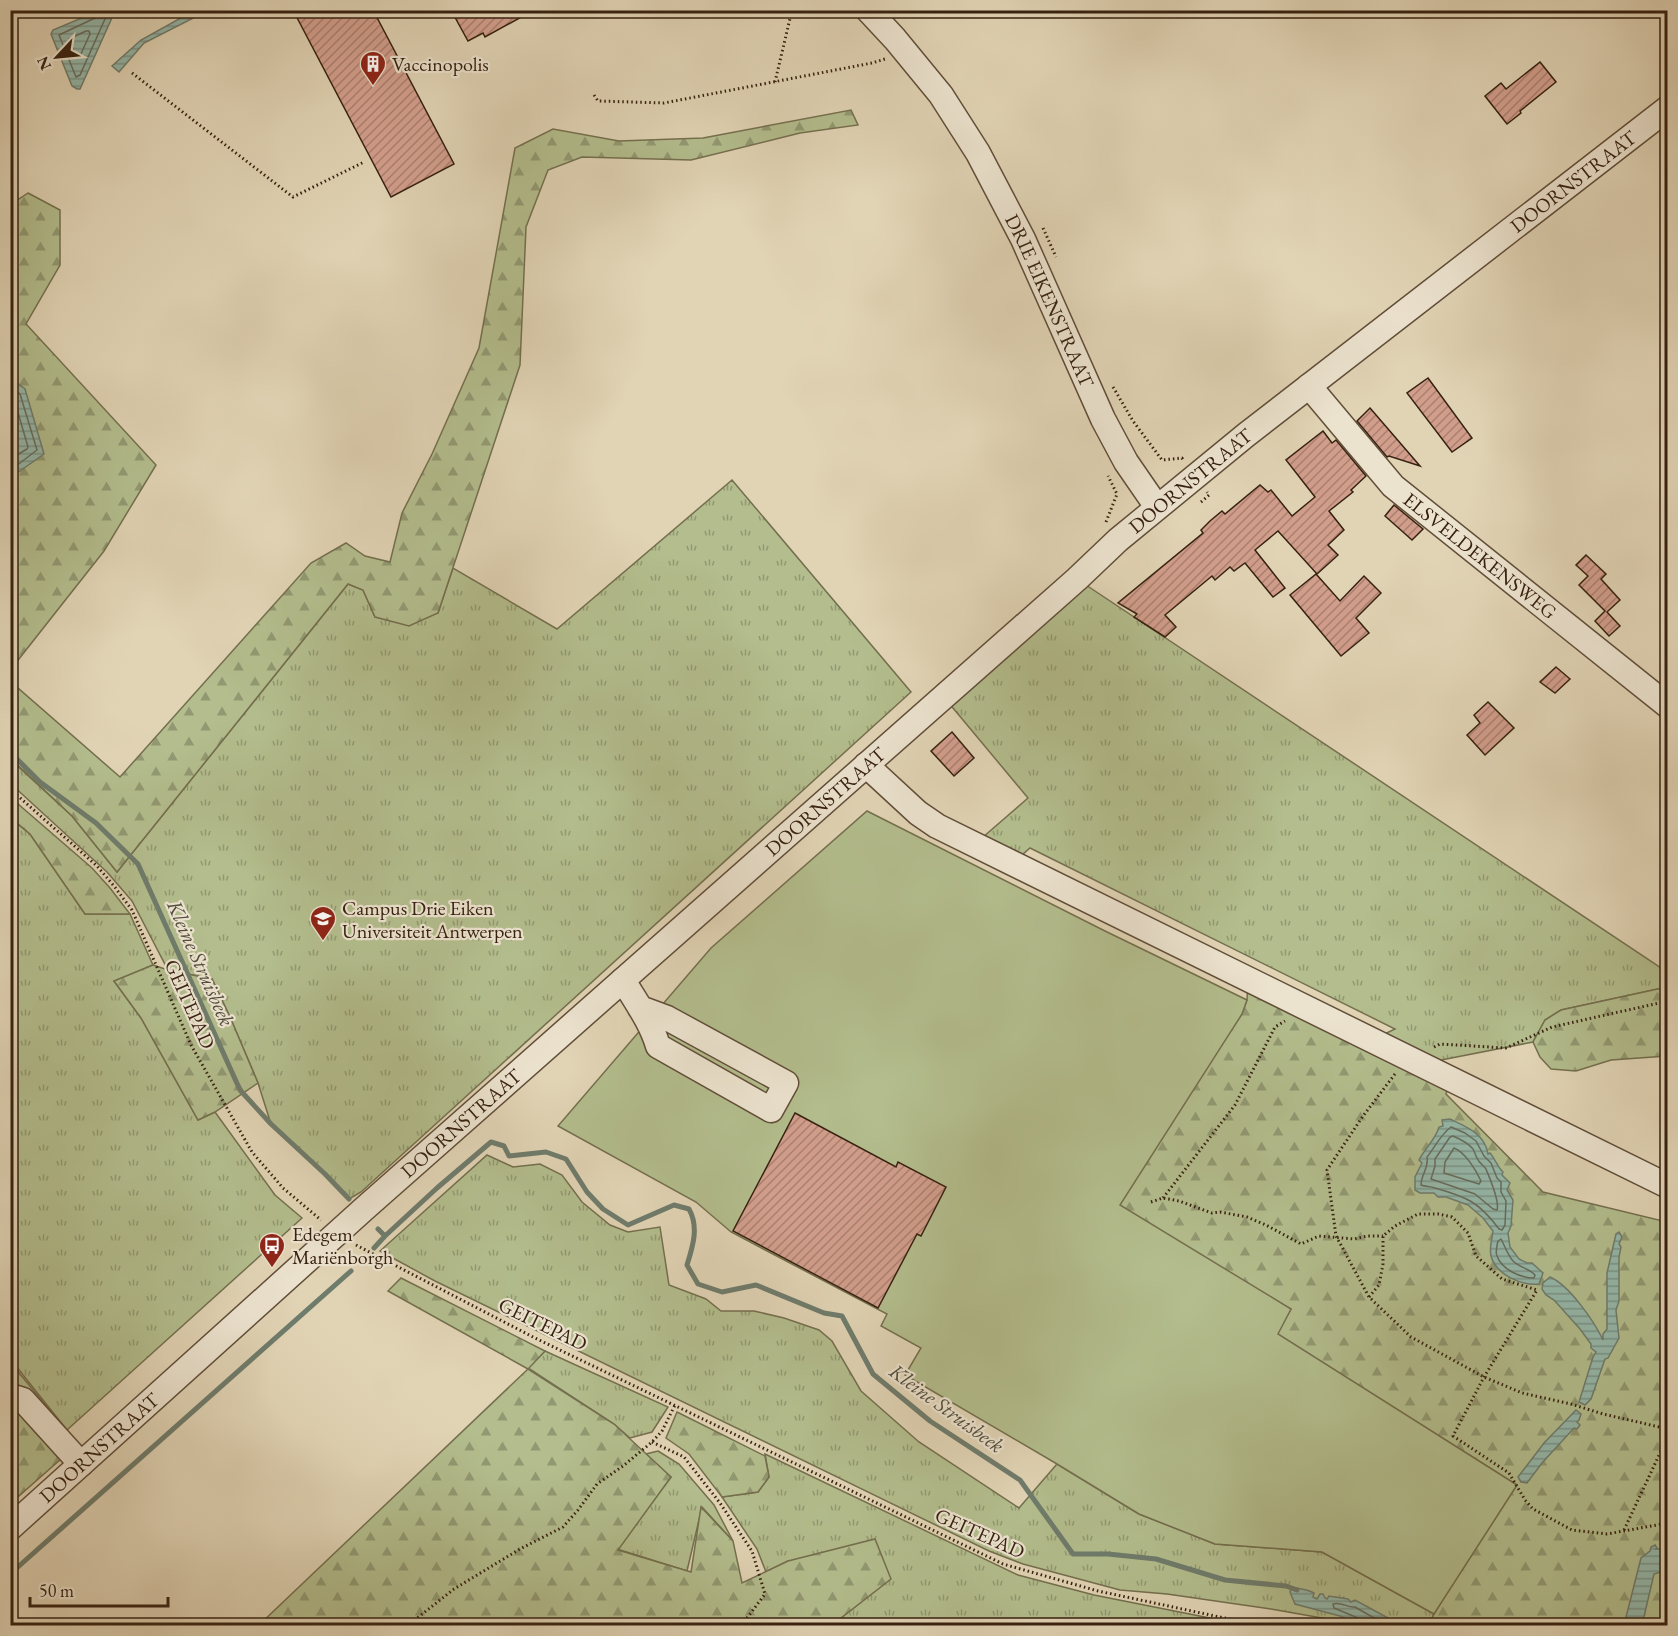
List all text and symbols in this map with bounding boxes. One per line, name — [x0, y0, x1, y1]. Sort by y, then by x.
north arrow — [27, 27, 87, 87]
building icon: Vaccinopolis — [358, 49, 388, 87]
place label: Vaccinopolis — [392, 51, 489, 77]
text: N — [32, 53, 56, 74]
street label: DOORNSTRAAT — [1505, 124, 1642, 239]
street label: DRIE EIKENSTRAAT — [999, 209, 1100, 392]
street label: DOORNSTRAAT — [1123, 422, 1258, 539]
street label: ELSVELDEKENSWEG — [1398, 486, 1562, 625]
street label: DOORNSTRAAT — [759, 741, 891, 862]
water label: Kleine Struisbeek — [161, 895, 241, 1031]
place label: Campus Drie Eiken Universiteit Antwerpen — [342, 895, 523, 944]
school or university icon: Campus Drie Eiken Universiteit Antwerpen — [308, 904, 338, 942]
street label: GEITEPAD — [159, 955, 221, 1053]
street label: DOORNSTRAAT — [395, 1063, 527, 1184]
place label: Edegem Mariënborgh — [292, 1221, 393, 1270]
bus stop icon: Edegem Mariënborgh — [257, 1231, 287, 1269]
street label: GEITEPAD — [494, 1291, 592, 1357]
water label: Kleine Struisbeek — [884, 1357, 1010, 1459]
street label: DOORNSTRAAT — [34, 1386, 165, 1508]
street label: GEITEPAD — [931, 1502, 1029, 1564]
scale bar — [30, 1570, 168, 1608]
text: 50 m — [39, 1579, 74, 1602]

